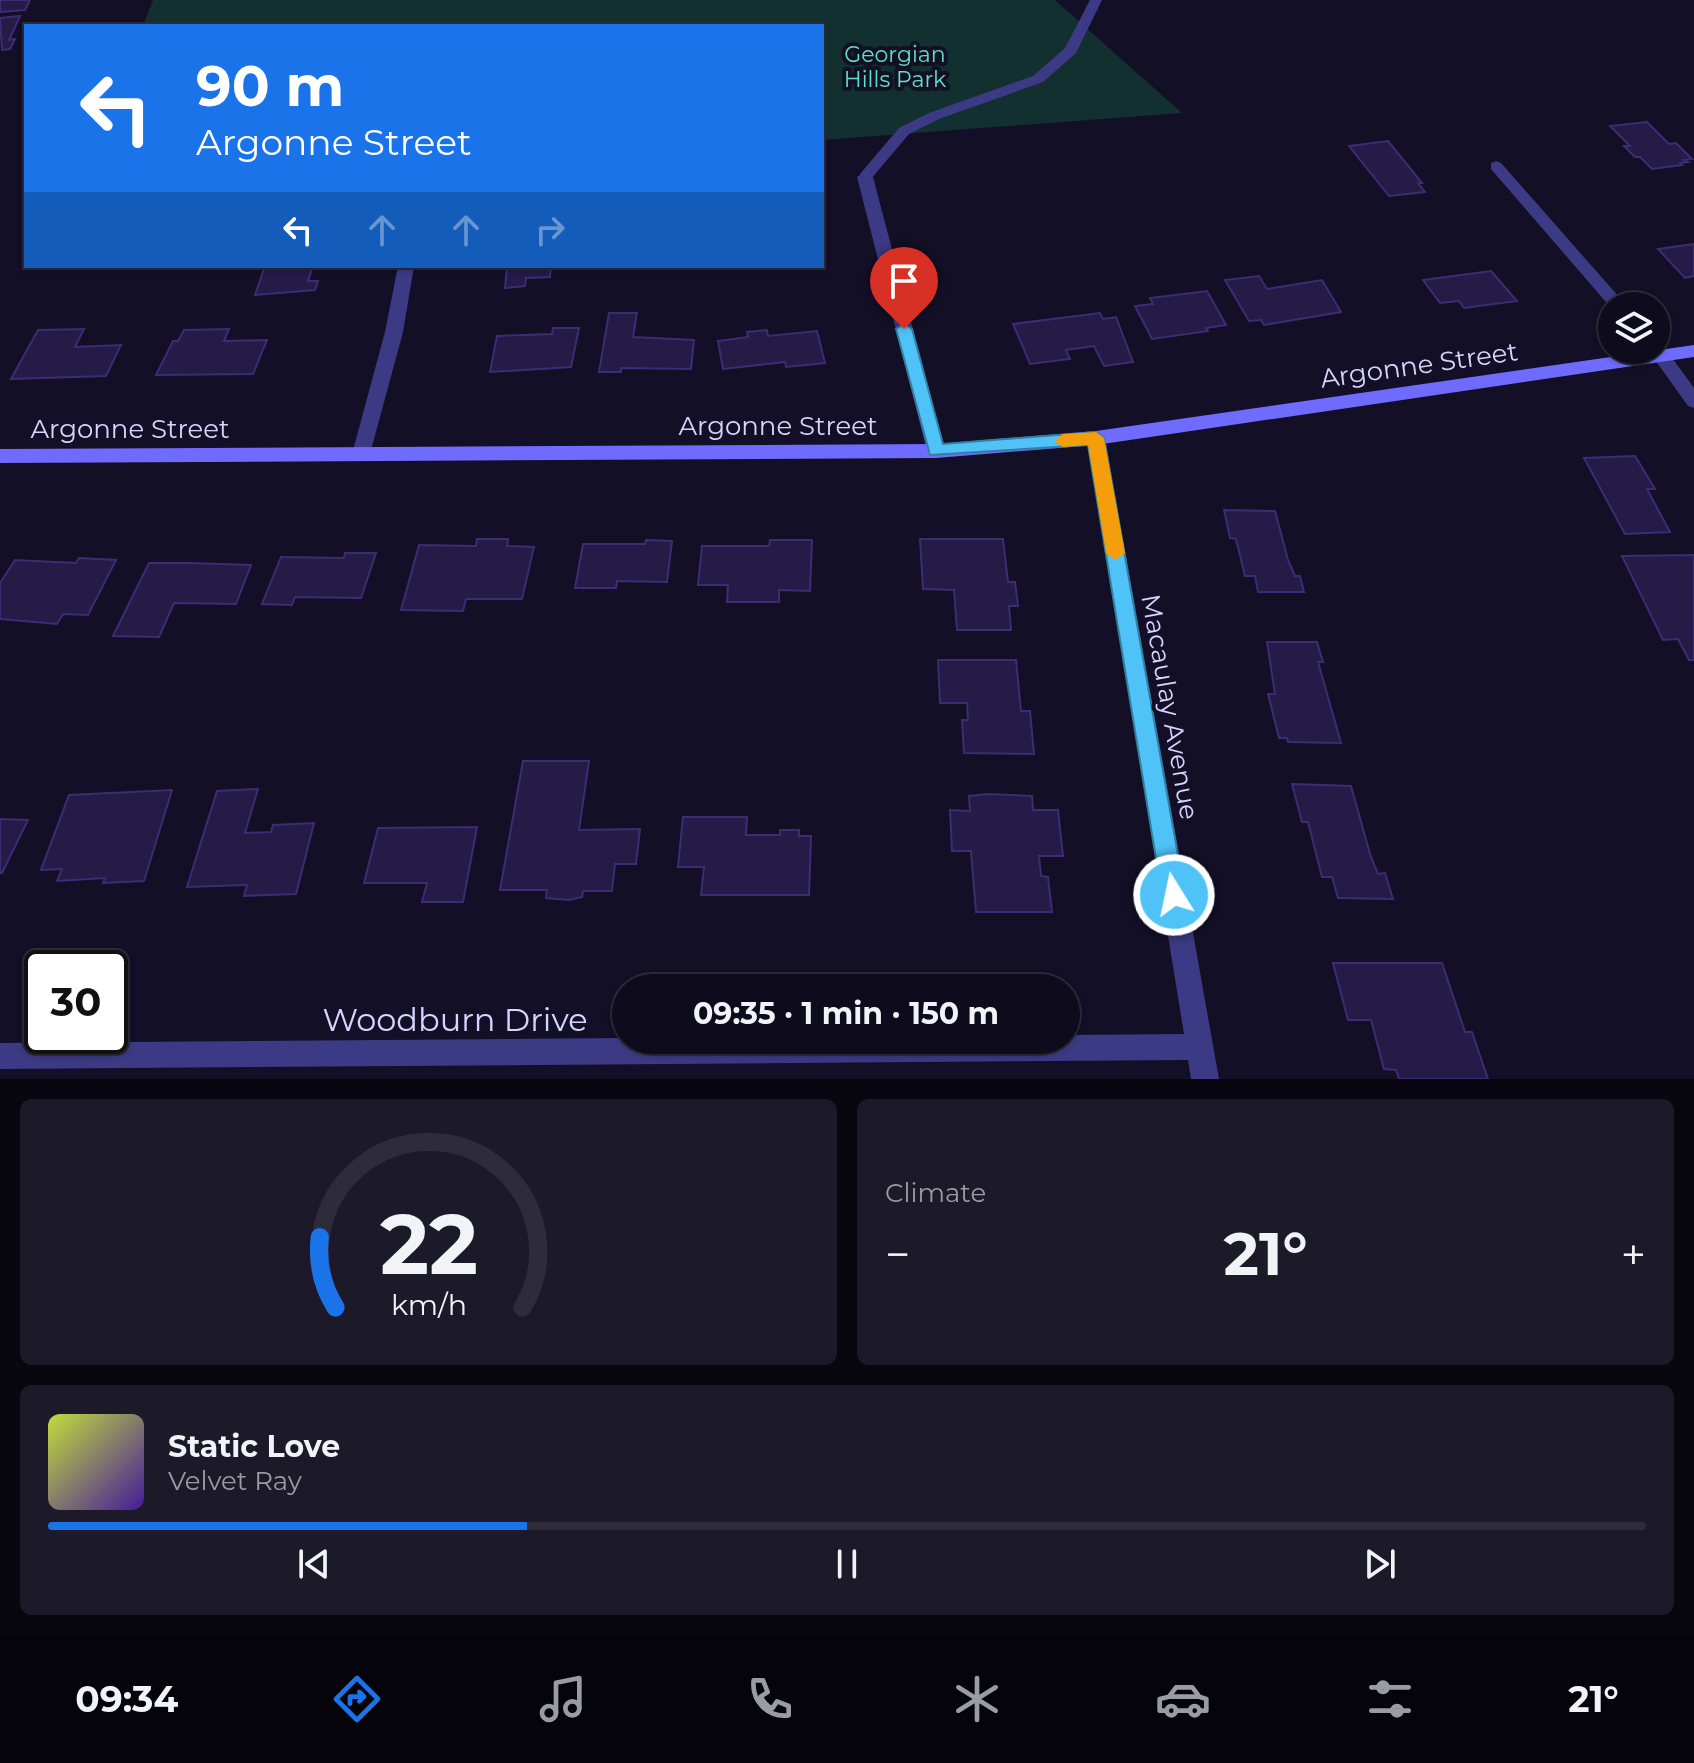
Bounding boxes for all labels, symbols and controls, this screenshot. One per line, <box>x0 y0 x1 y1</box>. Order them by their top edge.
park label: Georgian Hills Park <box>844 41 947 93</box>
text: 90 m <box>196 52 344 120</box>
icon: left <box>64 56 168 160</box>
text: Argonne Street <box>196 120 472 164</box>
icon: left <box>276 208 320 252</box>
icon: ahead <box>360 208 404 252</box>
icon: ahead <box>444 208 488 252</box>
icon: right <box>528 208 572 252</box>
pin <box>870 247 938 329</box>
icon: arrive <box>882 259 926 303</box>
map controls <box>1598 292 1670 364</box>
button: layers <box>1598 292 1670 364</box>
street label: Argonne Street <box>1318 335 1520 395</box>
street label: Argonne Street <box>678 410 878 442</box>
street label: Argonne Street <box>30 413 230 445</box>
street label: Macaulay Avenue <box>1134 592 1206 822</box>
position arrow <box>1132 853 1216 937</box>
speed limit sign: 30 <box>24 950 128 1054</box>
text: 09:35 · 1 min · 150 m <box>693 995 999 1032</box>
street label: Woodburn Drive <box>322 1000 588 1039</box>
text: Climate <box>885 1177 986 1209</box>
text: 22 <box>379 1193 478 1295</box>
text: 21° <box>1224 1217 1308 1290</box>
text: − <box>885 1227 910 1281</box>
text: + <box>1621 1227 1646 1281</box>
text: km/h <box>390 1287 467 1322</box>
text: Static Love <box>168 1428 340 1465</box>
text: Velvet Ray <box>168 1465 302 1497</box>
icon: previous <box>292 1542 336 1586</box>
icon: pause <box>825 1542 869 1586</box>
icon: next <box>1358 1542 1402 1586</box>
icon: directions <box>329 1671 385 1727</box>
icon: music <box>535 1671 591 1727</box>
icon: phone <box>742 1671 798 1727</box>
icon: climate <box>949 1671 1005 1727</box>
icon: car <box>1155 1671 1211 1727</box>
icon: filters <box>1362 1671 1418 1727</box>
text: 09:34 <box>75 1677 178 1721</box>
text: 21° <box>1568 1677 1619 1721</box>

